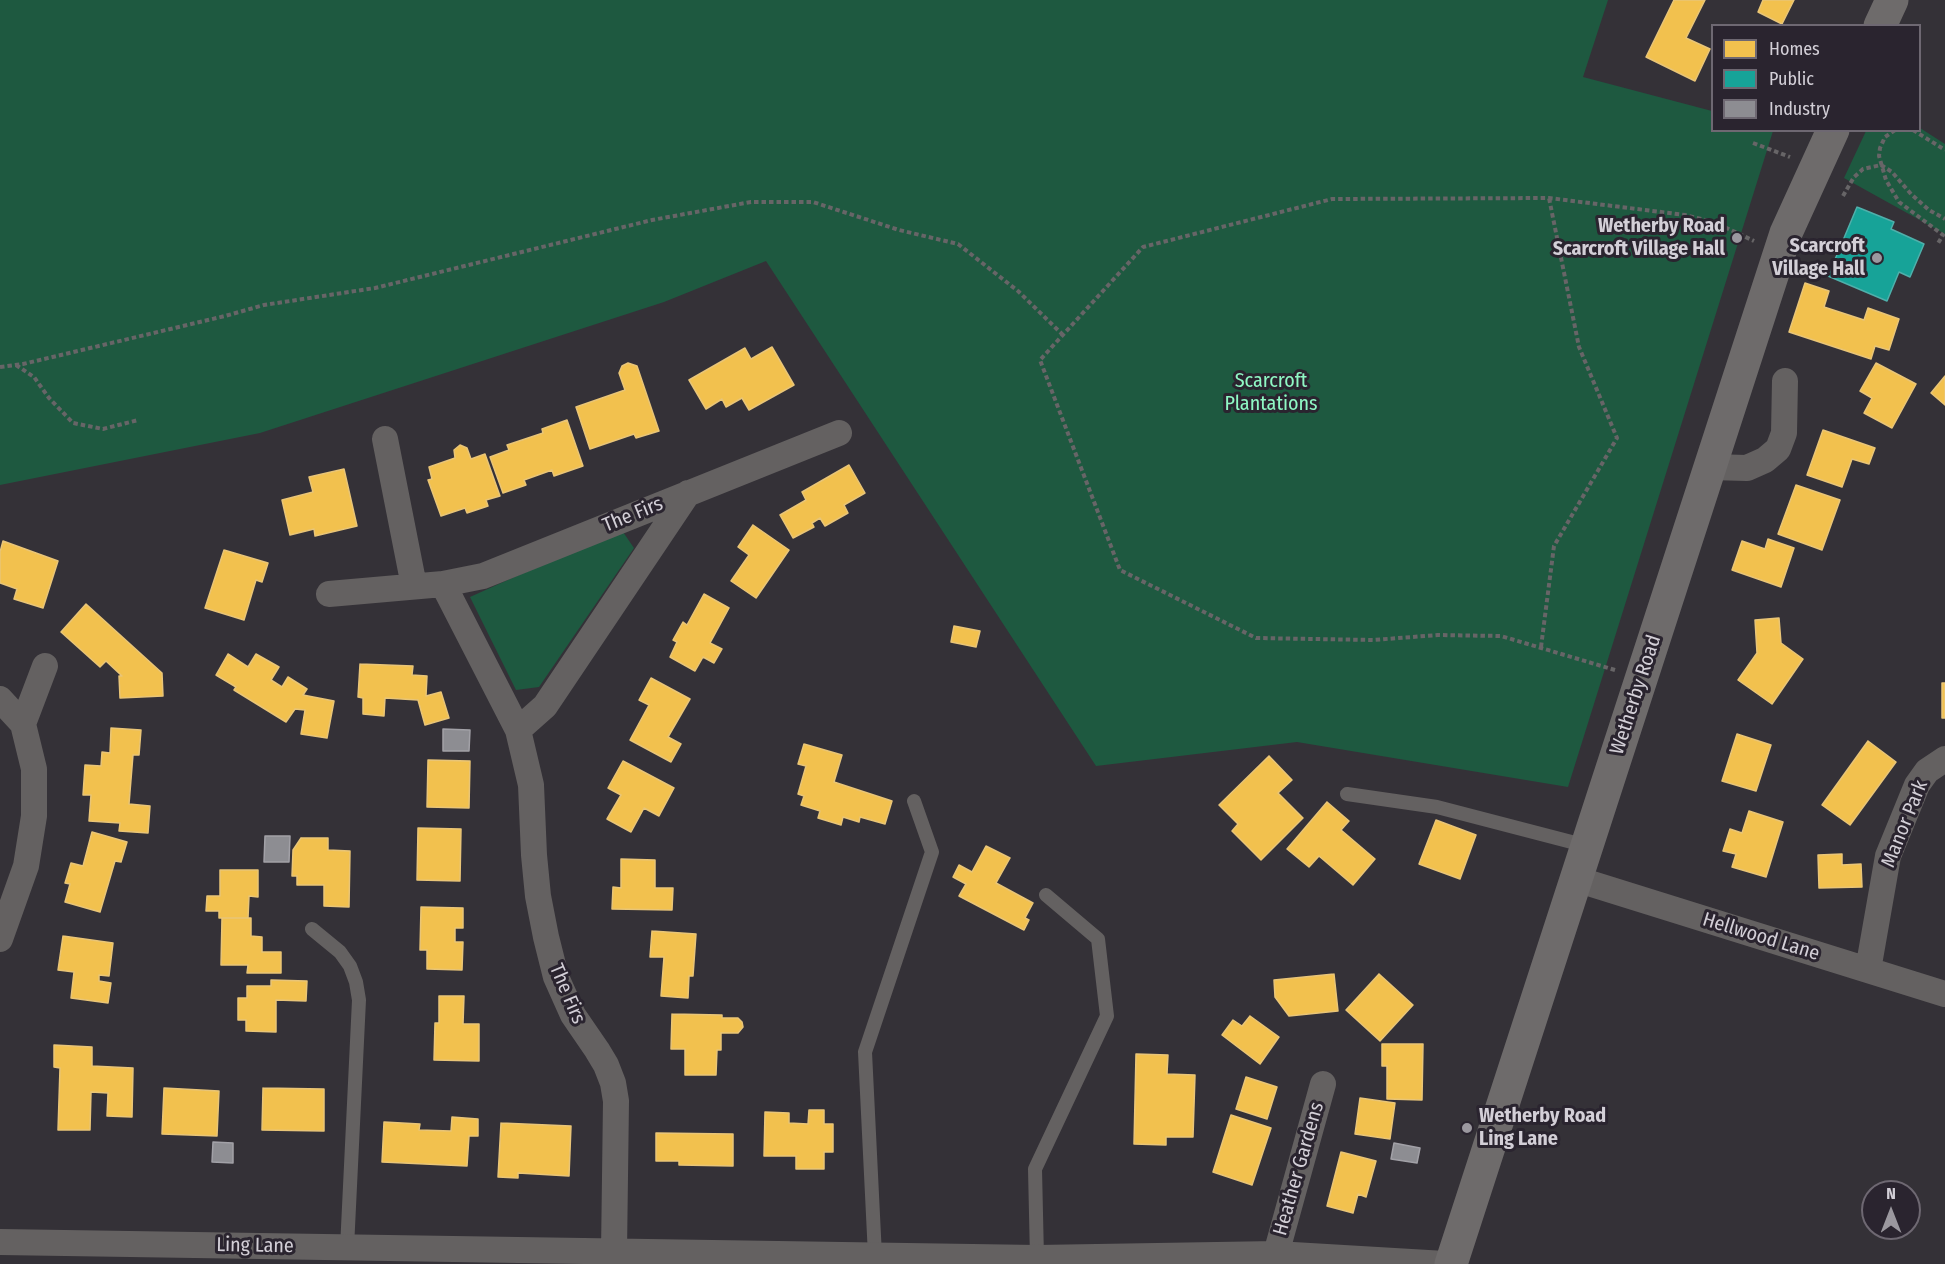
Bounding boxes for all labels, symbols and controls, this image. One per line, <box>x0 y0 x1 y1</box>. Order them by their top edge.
legend <box>1711 24 1921 132</box>
text: Homes <box>1769 38 1820 60</box>
text: Public <box>1769 68 1814 90</box>
text: Industry <box>1769 98 1830 120</box>
place label: Wetherby Road Scarcroft Village Hall <box>1553 214 1725 261</box>
marker: Wetherby Road Scarcroft Village Hall <box>1730 231 1744 245</box>
place label: Scarcroft Village Hall <box>1772 234 1865 281</box>
marker: Scarcroft Village Hall <box>1870 251 1884 265</box>
park label: Scarcroft Plantations <box>1224 369 1318 416</box>
street label: The Firs <box>599 492 667 538</box>
street label: Wetherby Road <box>1605 632 1667 758</box>
street label: Manor Park <box>1877 777 1933 871</box>
street label: Hellwood Lane <box>1700 908 1822 966</box>
street label: The Firs <box>544 960 590 1028</box>
street label: Heather Gardens <box>1268 1100 1330 1238</box>
place label: Wetherby Road Ling Lane <box>1479 1104 1606 1151</box>
marker: Wetherby Road Ling Lane <box>1460 1121 1474 1135</box>
north arrow <box>1861 1180 1921 1240</box>
text: N <box>1886 1184 1896 1203</box>
street label: Ling Lane <box>216 1233 294 1259</box>

